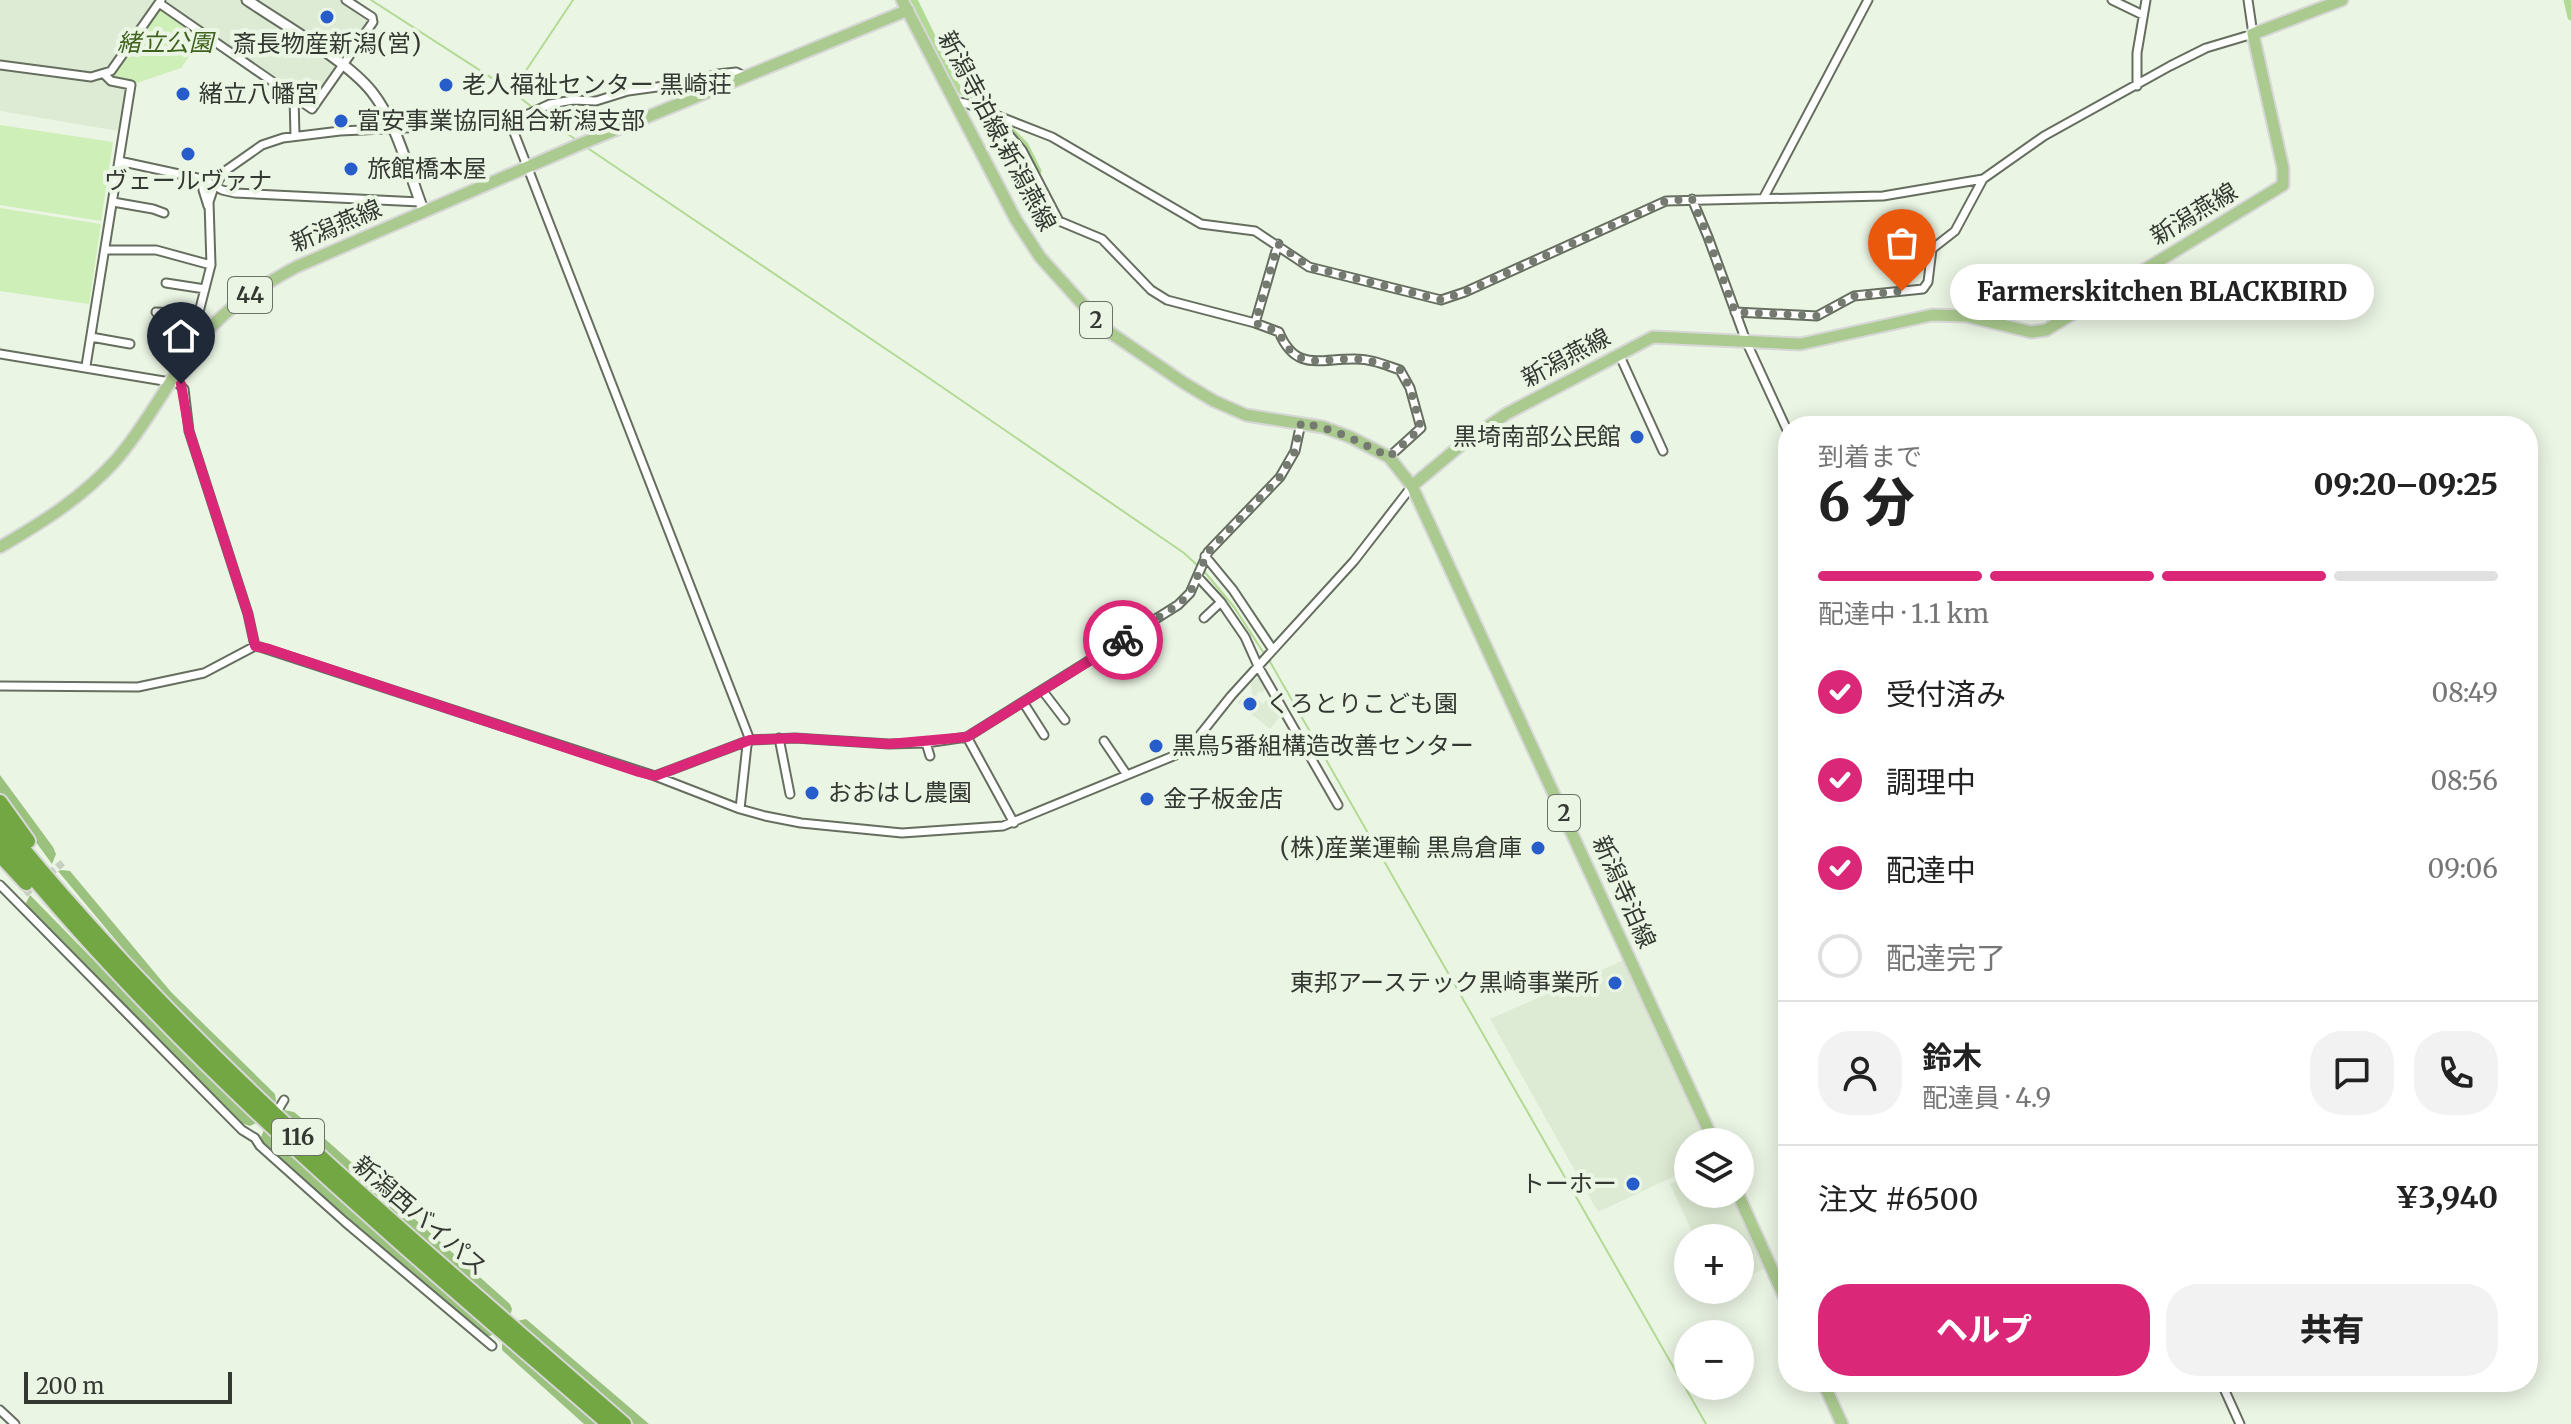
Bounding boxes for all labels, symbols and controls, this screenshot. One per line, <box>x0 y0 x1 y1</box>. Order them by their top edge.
marker: 斎長物産新潟(営) <box>318 8 336 26</box>
street label: 新潟寺泊線;新潟燕線 <box>932 25 1063 236</box>
park label: 緒立公園 <box>117 27 216 58</box>
place label: 斎長物産新潟(営) <box>233 28 421 59</box>
place label: 老人福祉センター 黒崎荘 <box>462 69 732 100</box>
marker: 老人福祉センター 黒崎荘 <box>437 76 455 94</box>
place label: 緒立八幡宮 <box>199 78 319 109</box>
marker: 緒立八幡宮 <box>174 85 192 103</box>
place label: 富安事業協同組合新潟支部 <box>357 105 645 136</box>
marker: 富安事業協同組合新潟支部 <box>332 112 350 130</box>
marker: ヴェールヴァナ <box>179 145 197 163</box>
place label: 旅館橋本屋 <box>367 153 487 184</box>
marker: 旅館橋本屋 <box>342 160 360 178</box>
place label: ヴェールヴァナ <box>104 165 272 196</box>
street label: 新潟燕線 <box>2145 176 2243 252</box>
street label: 新潟燕線 <box>286 193 386 259</box>
pin <box>1868 209 1936 291</box>
icon: bag <box>1880 221 1924 265</box>
callout: Farmerskitchen BLACKBIRD <box>1950 263 2374 319</box>
text: Farmerskitchen BLACKBIRD <box>1977 275 2347 308</box>
road number: 44 <box>228 277 272 313</box>
pin <box>147 302 215 384</box>
road number: 2 <box>1080 302 1112 338</box>
icon: home <box>159 314 203 358</box>
street label: 新潟燕線 <box>1516 321 1615 394</box>
place label: 黒埼南部公民館 <box>1453 421 1621 452</box>
marker: 黒埼南部公民館 <box>1628 428 1646 446</box>
text: 到着まで <box>1818 440 1922 473</box>
text: 09:20–09:25 <box>2313 465 2498 503</box>
text: 6 分 <box>1818 470 1915 535</box>
text: 配達中 · 1.1 km <box>1818 597 1989 630</box>
courier <box>1083 600 1163 680</box>
icon: bike <box>1101 618 1145 662</box>
icon: check <box>1818 670 1862 714</box>
text: 受付済み <box>1886 675 2006 713</box>
text: 08:49 <box>2432 676 2498 709</box>
place label: くろとりこども園 <box>1266 688 1458 719</box>
marker: くろとりこども園 <box>1241 695 1259 713</box>
place label: 黒鳥5番組構造改善センター <box>1172 730 1474 761</box>
marker: 黒鳥5番組構造改善センター <box>1147 737 1165 755</box>
icon: check <box>1818 758 1862 802</box>
text: 調理中 <box>1886 763 1976 801</box>
text: 08:56 <box>2430 764 2498 797</box>
place label: おおはし農園 <box>828 777 972 808</box>
place label: 金子板金店 <box>1163 783 1283 814</box>
marker: おおはし農園 <box>803 784 821 802</box>
marker: 金子板金店 <box>1138 790 1156 808</box>
road number: 2 <box>1548 795 1580 831</box>
street label: 新潟寺泊線 <box>1586 831 1663 953</box>
place label: (株)産業運輸 黒鳥倉庫 <box>1280 832 1522 863</box>
marker: (株)産業運輸 黒鳥倉庫 <box>1529 839 1547 857</box>
icon: check <box>1818 846 1862 890</box>
text: 配達中 <box>1886 851 1976 889</box>
text: 09:06 <box>2428 852 2498 885</box>
text: 配達完了 <box>1886 939 2006 977</box>
place label: 東邦アーステック黒崎事業所 <box>1290 967 1599 998</box>
marker: 東邦アーステック黒崎事業所 <box>1606 974 1624 992</box>
button: person <box>1818 1031 1902 1115</box>
button: chat <box>2310 1031 2394 1115</box>
button: phone <box>2414 1031 2498 1115</box>
text: 鈴木 <box>1922 1038 1982 1076</box>
text: 配達員 · 4.9 <box>1922 1081 2051 1114</box>
road number: 116 <box>272 1119 324 1155</box>
map controls <box>1674 1128 1754 1400</box>
button: layers <box>1674 1128 1754 1208</box>
street label: 新潟西バイパス <box>347 1149 494 1282</box>
place label: トーホー <box>1521 1168 1617 1199</box>
marker: トーホー <box>1624 1175 1642 1193</box>
text: ¥3,940 <box>2395 1178 2498 1216</box>
text: 注文 #6500 <box>1818 1180 1978 1218</box>
button: + <box>1674 1224 1754 1304</box>
button: ヘルプ <box>1818 1284 2150 1376</box>
button: 共有 <box>2166 1284 2498 1376</box>
button: − <box>1674 1320 1754 1400</box>
scale bar <box>24 1368 232 1404</box>
text: 200 m <box>36 1372 104 1400</box>

